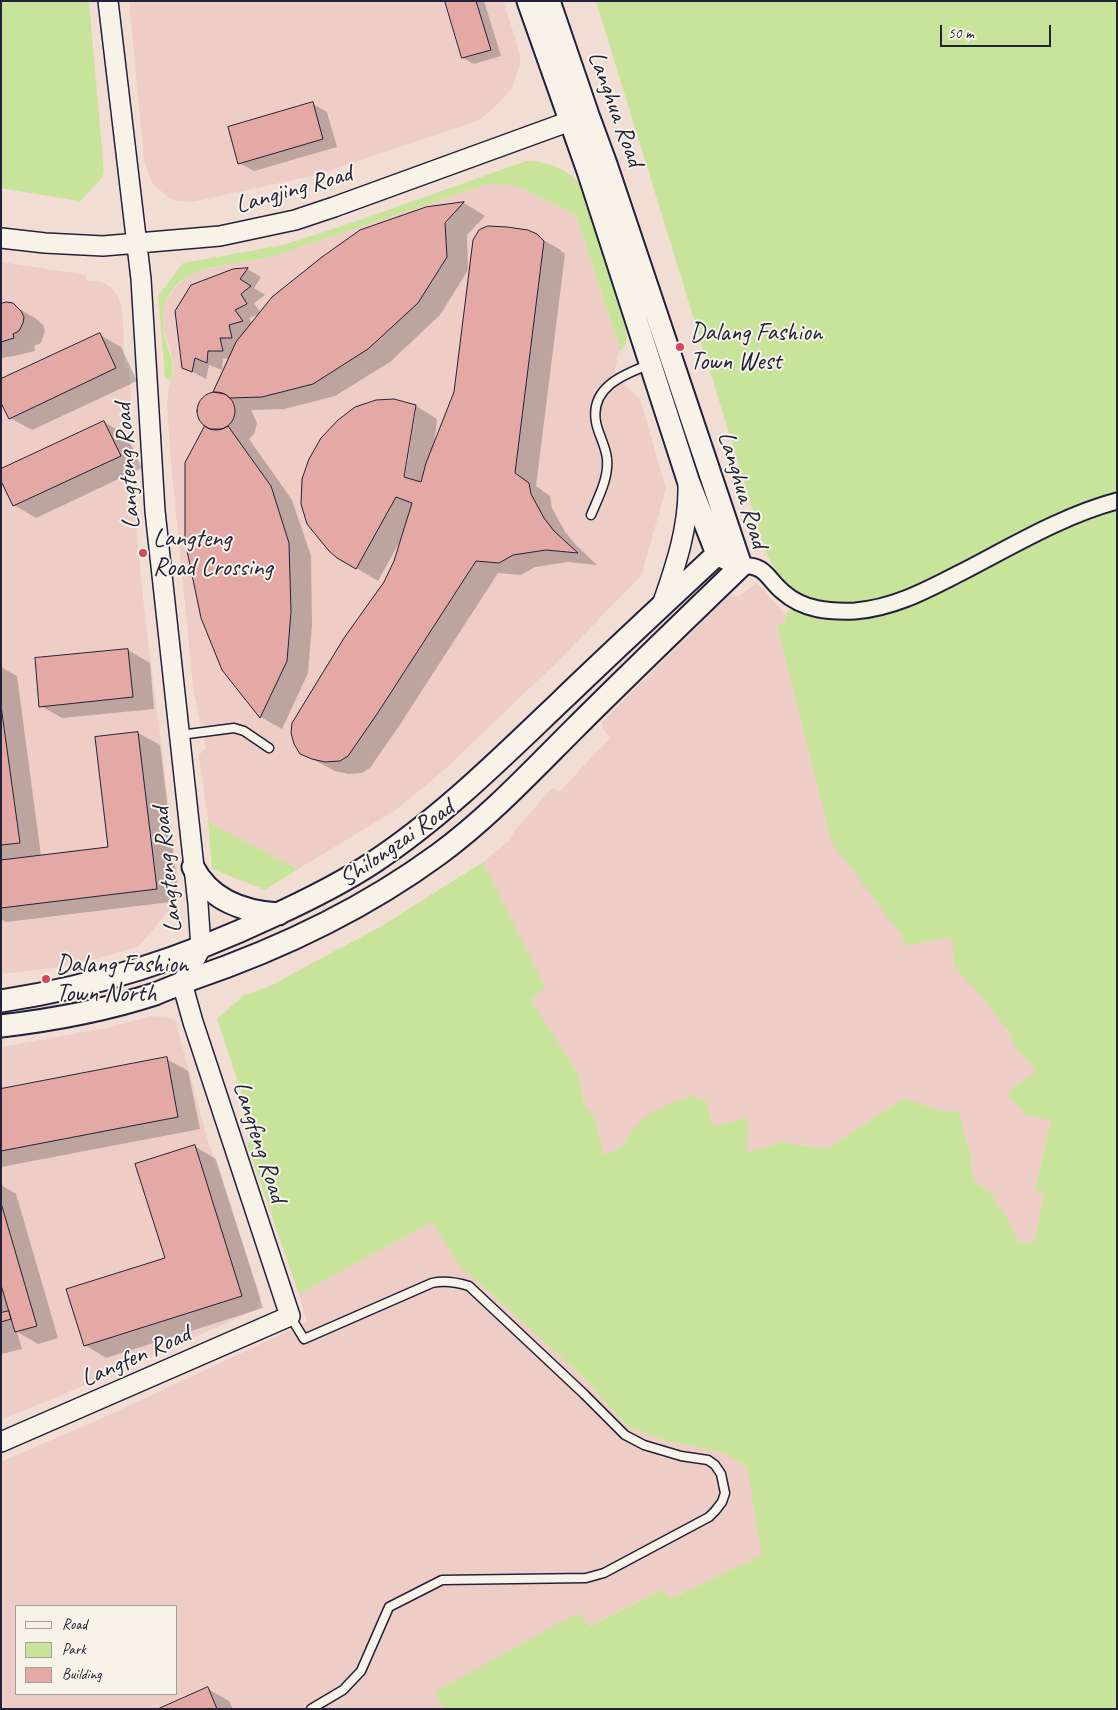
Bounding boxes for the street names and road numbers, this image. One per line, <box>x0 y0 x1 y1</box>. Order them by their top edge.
street label: Langhua Road <box>580 47 650 171</box>
street label: Langjing Road <box>232 159 356 221</box>
street label: Langteng Road <box>109 402 147 530</box>
street label: Langhua Road <box>710 428 774 552</box>
street label: Shilongzai Road <box>334 794 460 894</box>
street label: Langteng Road <box>146 806 190 934</box>
street label: Langfeng Road <box>225 1078 293 1206</box>
street label: Langfen Road <box>77 1320 195 1394</box>

